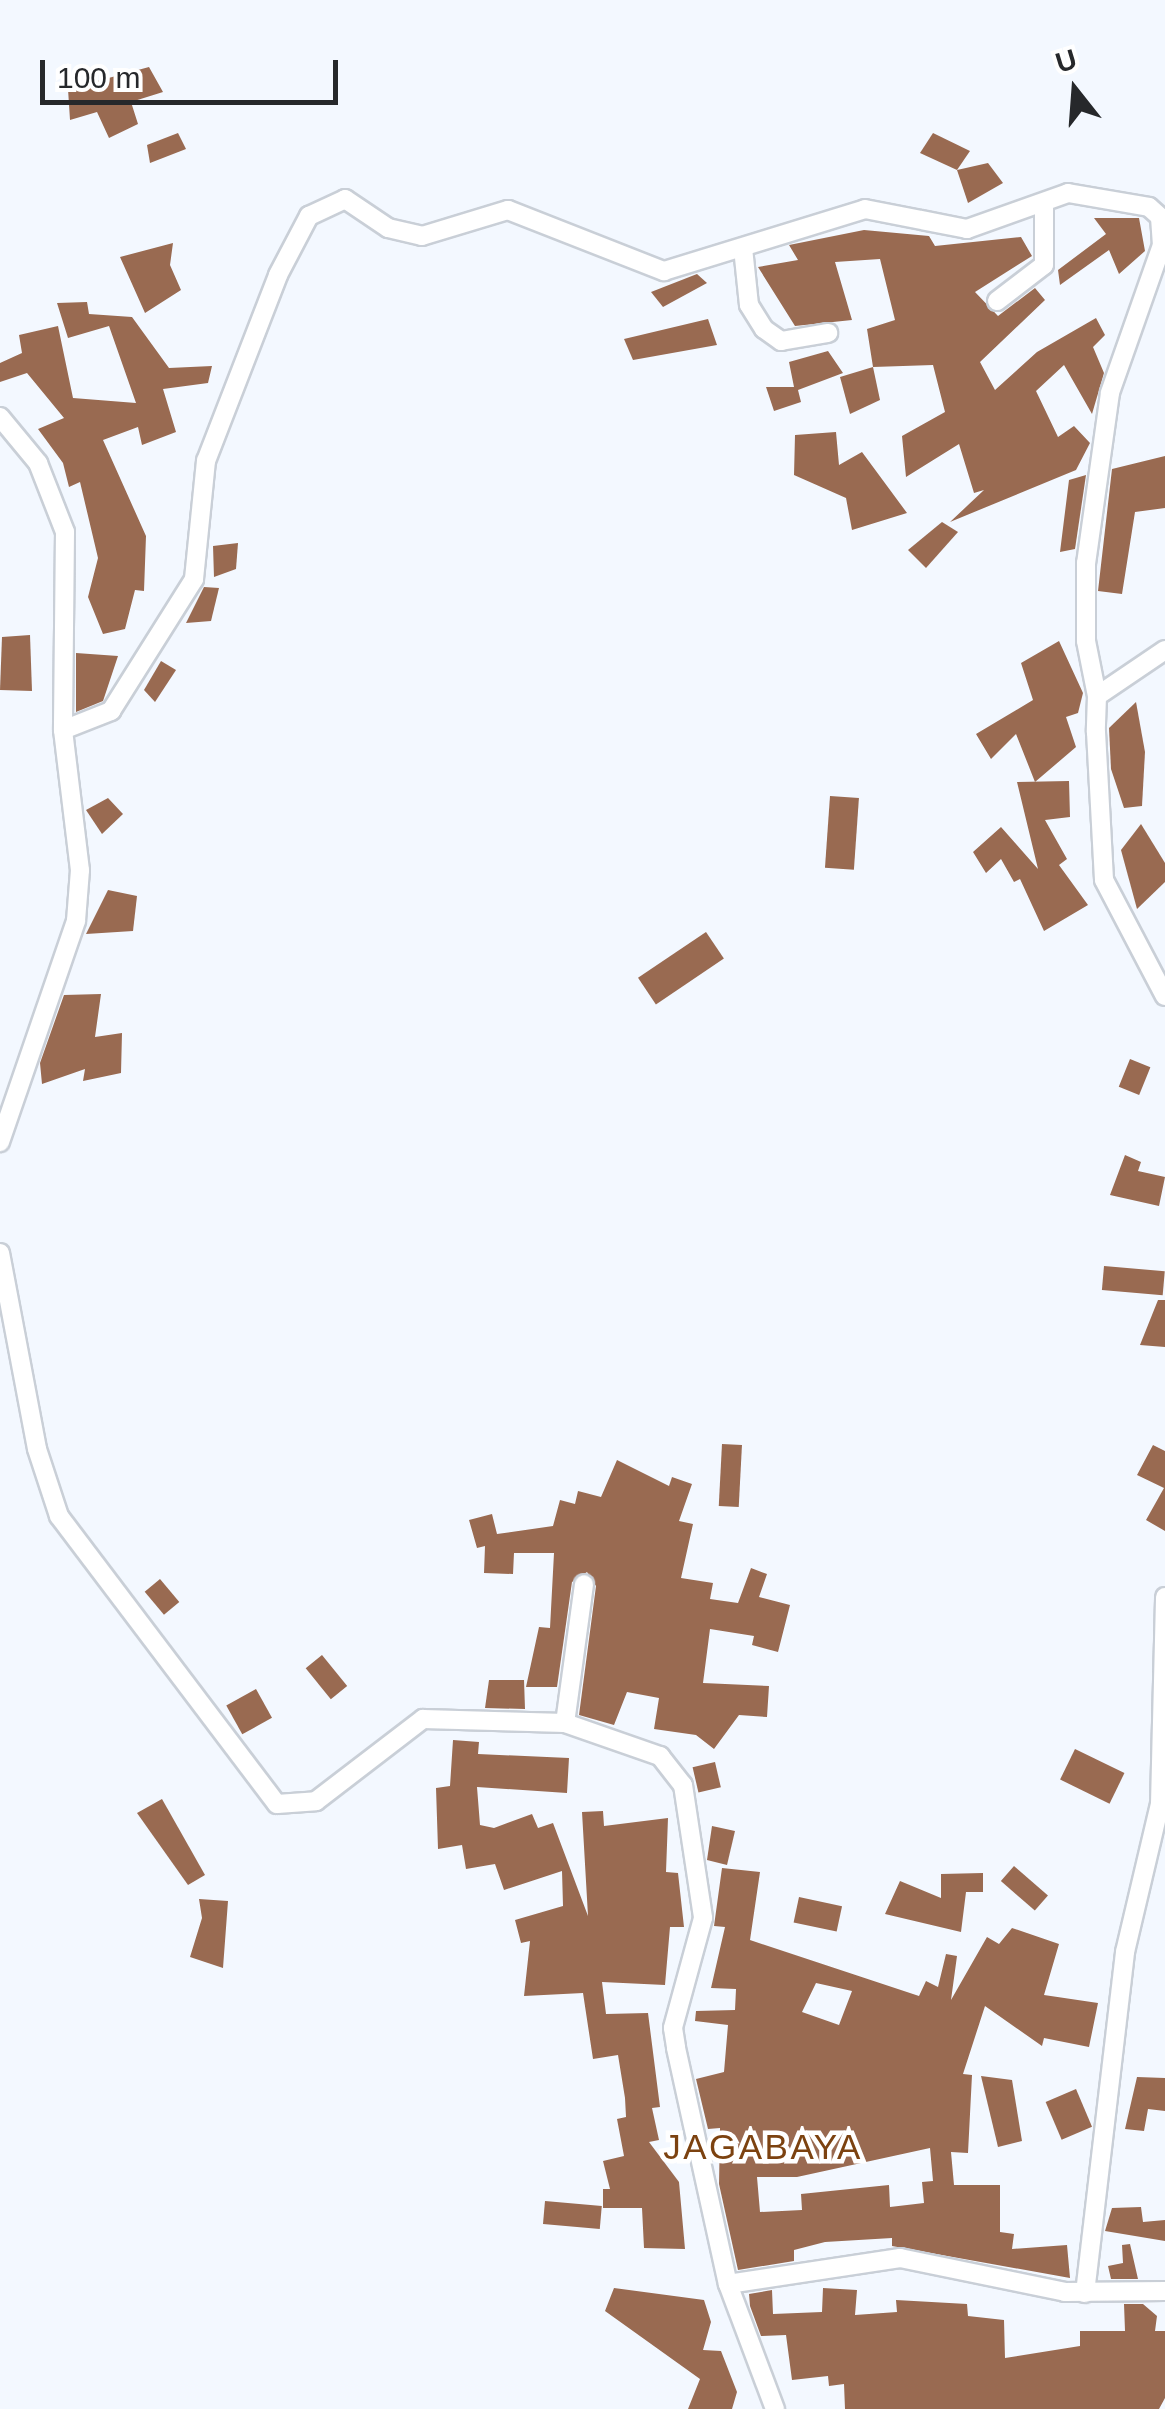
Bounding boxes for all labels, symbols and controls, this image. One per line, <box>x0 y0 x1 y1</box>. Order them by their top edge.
scale bar <box>45 40 342 102</box>
north arrow <box>1025 40 1125 140</box>
text: U <box>1052 43 1080 79</box>
text: 100 m <box>57 61 140 94</box>
district label: JAGABAYA <box>663 2126 863 2168</box>

